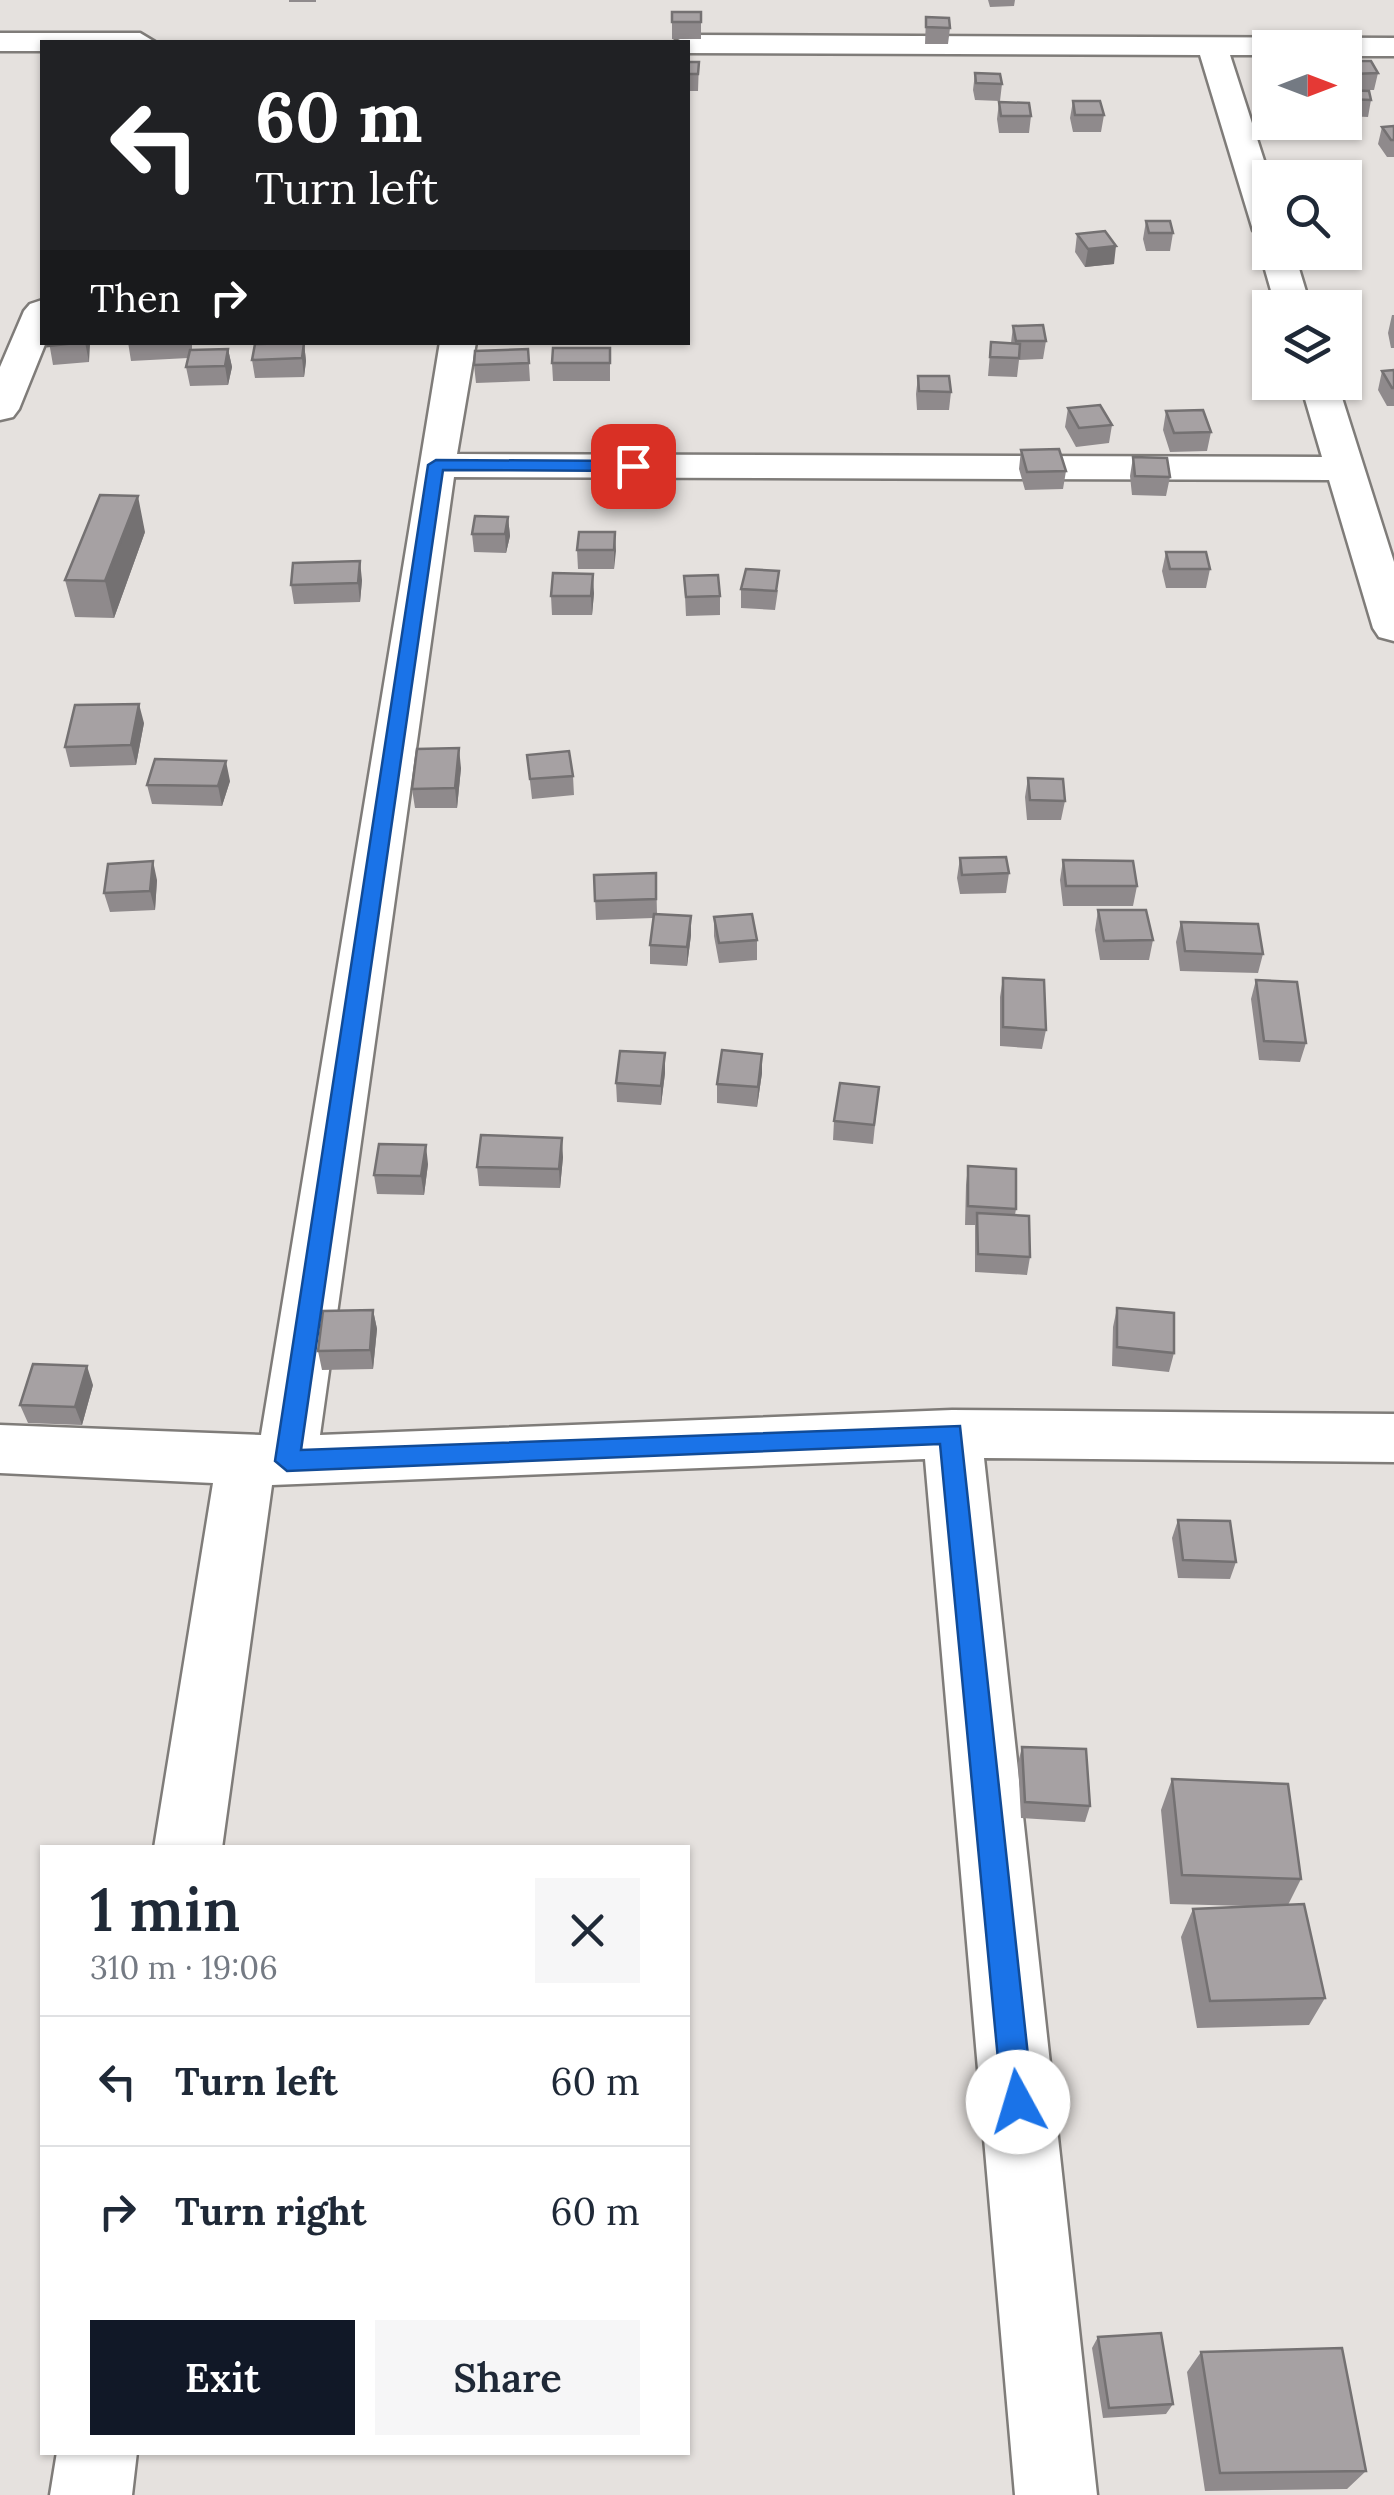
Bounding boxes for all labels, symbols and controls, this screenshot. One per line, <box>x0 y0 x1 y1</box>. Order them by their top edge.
north arrow <box>1252 30 1362 140</box>
map controls <box>1252 30 1362 400</box>
text: 60 m <box>255 72 423 161</box>
icon: left <box>90 80 220 210</box>
text: Turn left <box>255 159 438 216</box>
button: search <box>1252 160 1362 270</box>
icon: right <box>201 270 256 325</box>
text: Then <box>90 274 181 322</box>
button: layers <box>1252 290 1362 400</box>
pin <box>591 424 676 509</box>
icon: arrive <box>606 439 661 494</box>
text: 1 min <box>90 1871 240 1947</box>
button: close <box>535 1878 640 1983</box>
text: 310 m · 19:06 <box>90 1947 278 1988</box>
position arrow <box>966 2050 1070 2154</box>
icon: left <box>90 2054 145 2109</box>
text: Turn left <box>175 2057 338 2105</box>
text: 60 m <box>550 2057 640 2105</box>
icon: right <box>90 2184 145 2239</box>
text: Turn right <box>175 2187 366 2235</box>
text: 60 m <box>550 2187 640 2235</box>
button: Exit <box>90 2320 355 2435</box>
button: Share <box>375 2320 640 2435</box>

